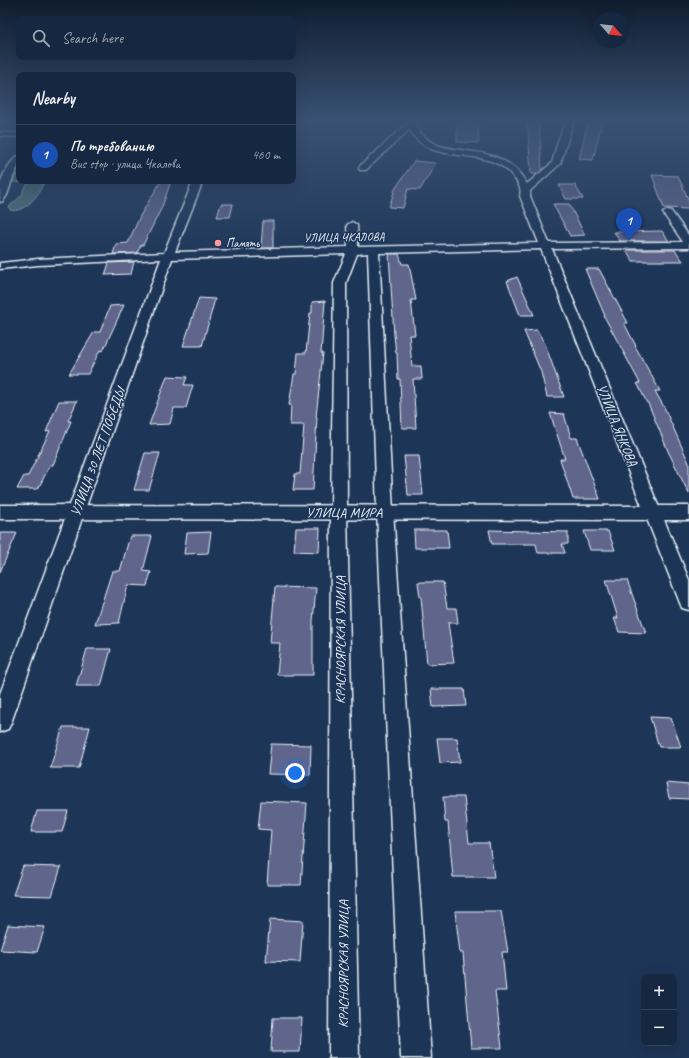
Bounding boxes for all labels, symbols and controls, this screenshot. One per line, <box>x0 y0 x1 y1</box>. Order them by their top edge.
north arrow <box>593 12 629 48</box>
search box <box>16 16 296 60</box>
icon: search <box>30 27 52 49</box>
text: Search here <box>62 29 123 48</box>
text: Nearby <box>32 88 75 109</box>
text: По требованию <box>70 137 154 156</box>
text: 1 <box>42 147 48 163</box>
text: 460 m <box>252 147 280 163</box>
text: Bus stop · улица Чкалова <box>70 156 180 172</box>
pin: 1 <box>616 208 642 241</box>
street label: УЛИЦА ЧКАЛОВА <box>303 228 385 246</box>
place label: Память <box>226 235 261 251</box>
marker: Память <box>213 238 223 248</box>
street label: УЛИЦА ЯНКОВА <box>593 382 642 469</box>
street label: УЛИЦА 30 ЛЕТ ПОБЕДЫ <box>67 383 130 519</box>
street label: УЛИЦА МИРА <box>306 504 383 521</box>
street label: КРАСНОЯРСКАЯ УЛИЦА <box>332 575 349 704</box>
your location <box>285 763 305 783</box>
street label: КРАСНОЯРСКАЯ УЛИЦА <box>335 899 352 1028</box>
map controls <box>641 974 677 1046</box>
button: + <box>641 974 677 1010</box>
button: − <box>641 1010 677 1046</box>

